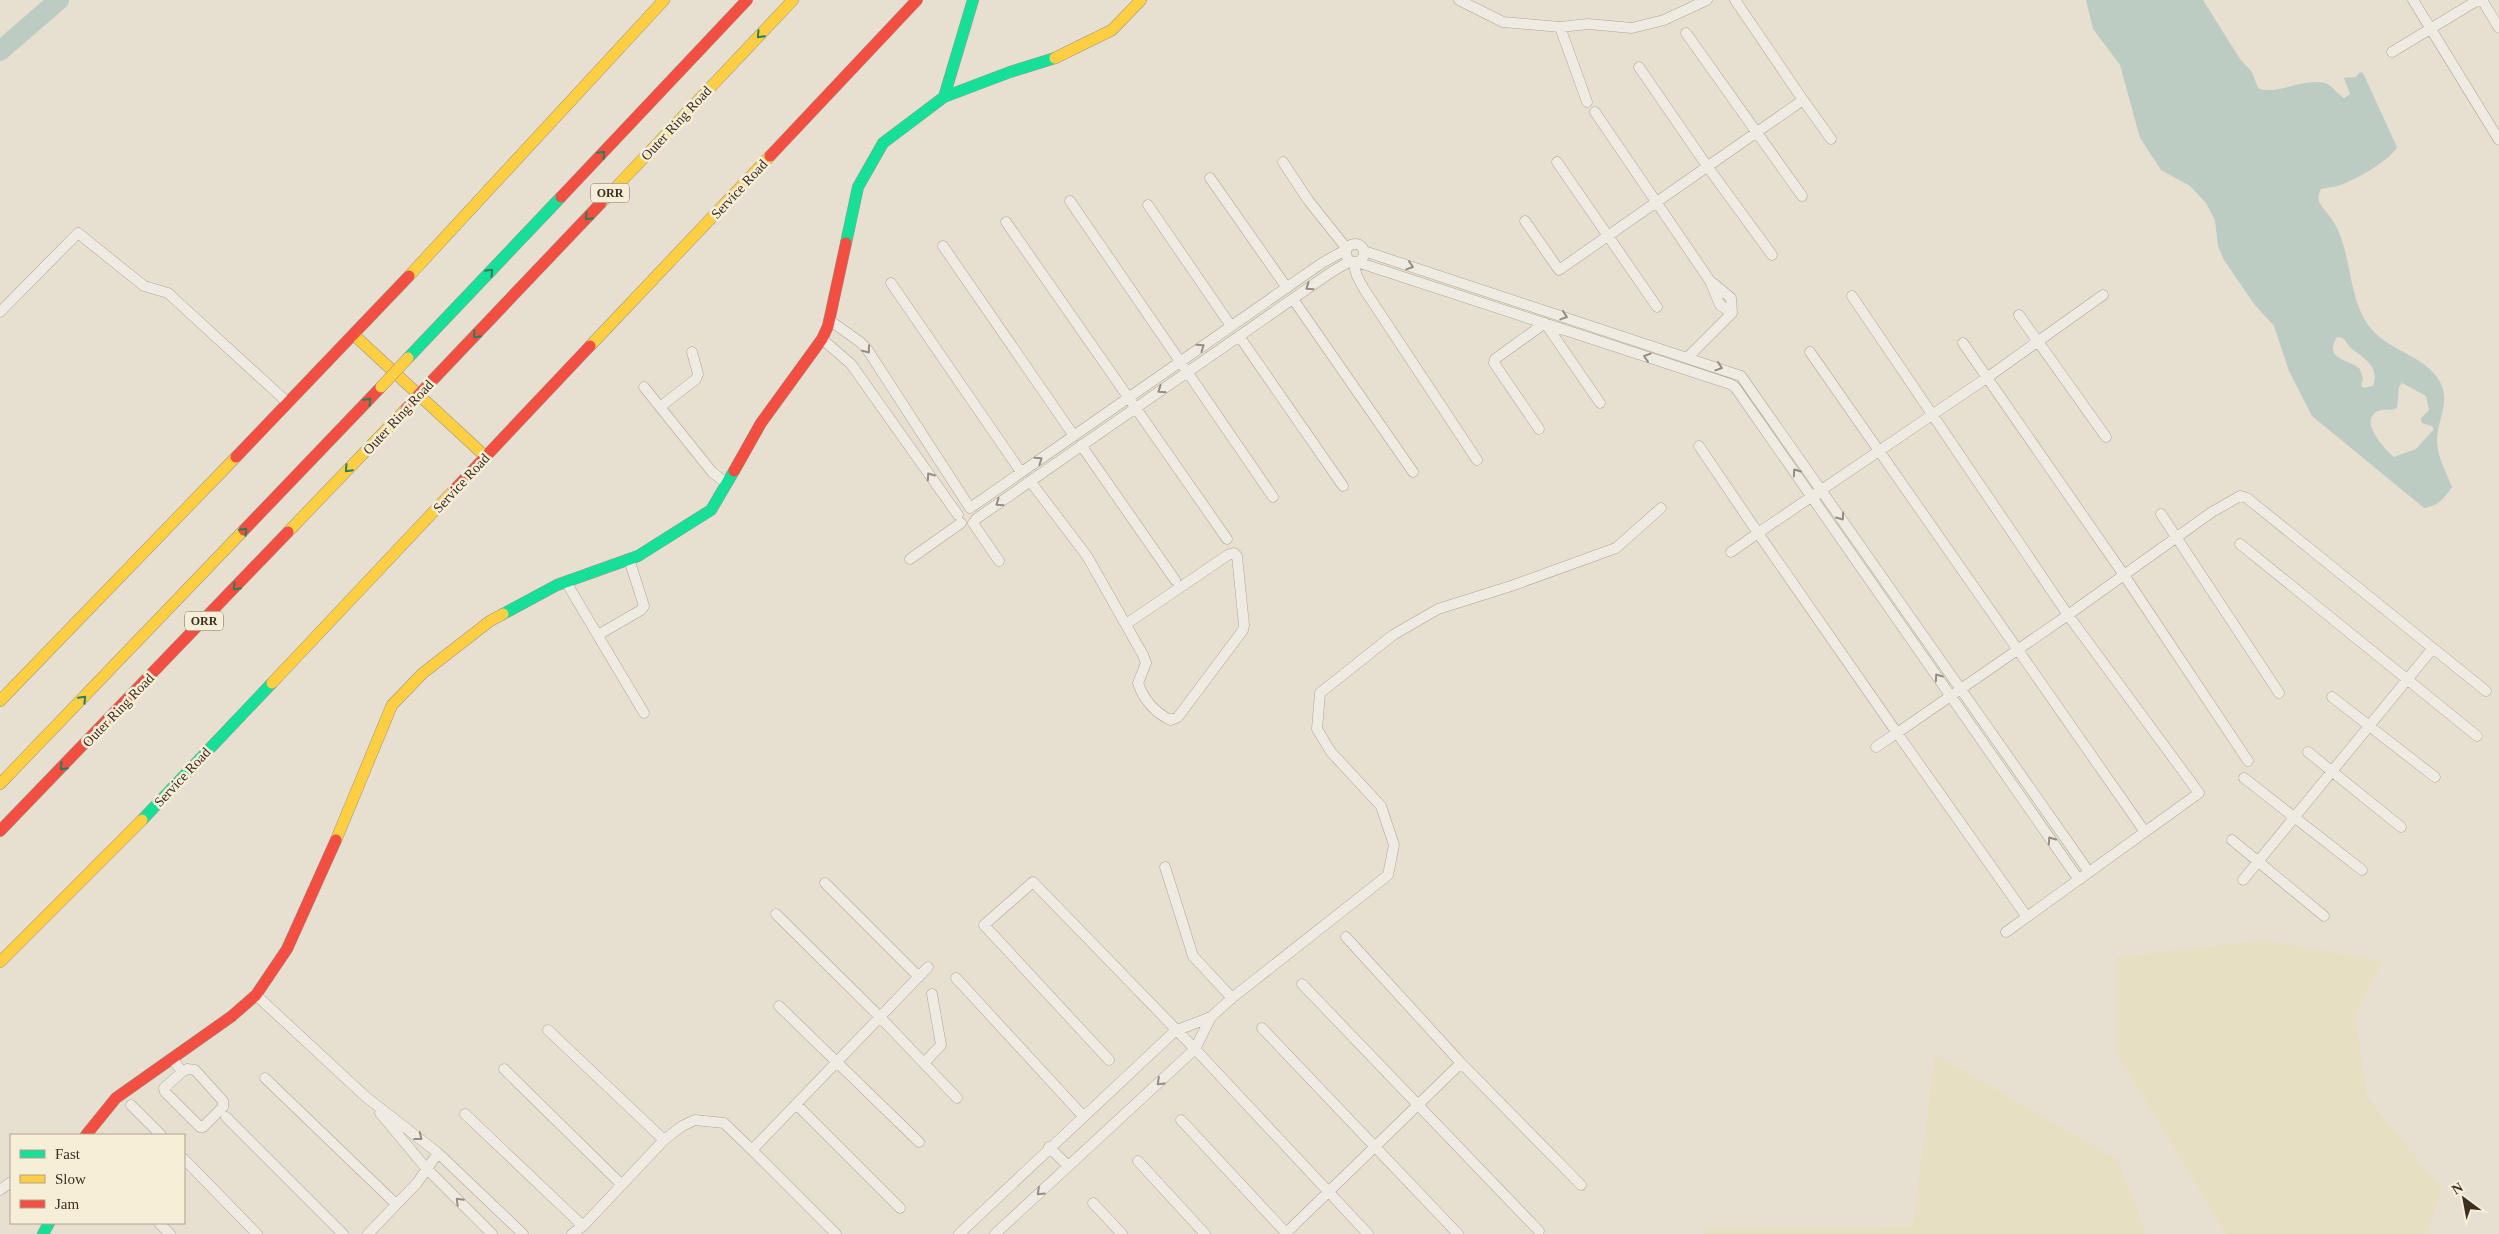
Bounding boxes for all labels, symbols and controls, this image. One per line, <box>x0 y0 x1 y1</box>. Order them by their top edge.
one-way arrow <box>757 30 766 39</box>
street label: Outer Ring Road <box>638 83 714 163</box>
one-way arrow <box>596 150 605 159</box>
street label: Service Road <box>708 157 770 222</box>
road number: ORR <box>591 184 629 202</box>
one-way arrow <box>584 211 593 220</box>
one-way arrow <box>1405 260 1414 270</box>
one-way arrow <box>484 268 493 277</box>
one-way arrow <box>1305 281 1315 290</box>
one-way arrow <box>1560 311 1568 321</box>
one-way arrow <box>473 329 482 338</box>
one-way arrow <box>861 344 870 354</box>
one-way arrow <box>1195 344 1205 353</box>
one-way arrow <box>1644 352 1652 362</box>
one-way arrow <box>1714 361 1722 371</box>
street label: Outer Ring Road <box>360 377 436 457</box>
one-way arrow <box>1157 384 1167 393</box>
one-way arrow <box>362 397 371 406</box>
street label: Service Road <box>430 451 492 516</box>
one-way arrow <box>1033 457 1042 466</box>
one-way arrow <box>345 464 354 473</box>
one-way arrow <box>1793 468 1802 478</box>
one-way arrow <box>927 472 936 481</box>
one-way arrow <box>995 497 1005 506</box>
one-way arrow <box>1835 511 1844 521</box>
one-way arrow <box>238 528 247 537</box>
one-way arrow <box>233 582 242 591</box>
road number: ORR <box>185 612 223 630</box>
street label: Outer Ring Road <box>80 671 157 750</box>
one-way arrow <box>1935 674 1944 683</box>
one-way arrow <box>77 696 86 705</box>
street label: Service Road <box>151 745 213 810</box>
one-way arrow <box>60 762 69 771</box>
one-way arrow <box>2048 836 2057 845</box>
one-way arrow <box>1156 1076 1165 1085</box>
one-way arrow <box>413 1132 422 1141</box>
legend <box>10 1134 185 1224</box>
text: Fast <box>55 1146 81 1162</box>
text: Slow <box>55 1171 86 1187</box>
north arrow <box>2439 1174 2489 1224</box>
text: N <box>2449 1179 2466 1197</box>
one-way arrow <box>1037 1186 1046 1195</box>
text: Jam <box>55 1196 79 1212</box>
one-way arrow <box>456 1198 465 1207</box>

